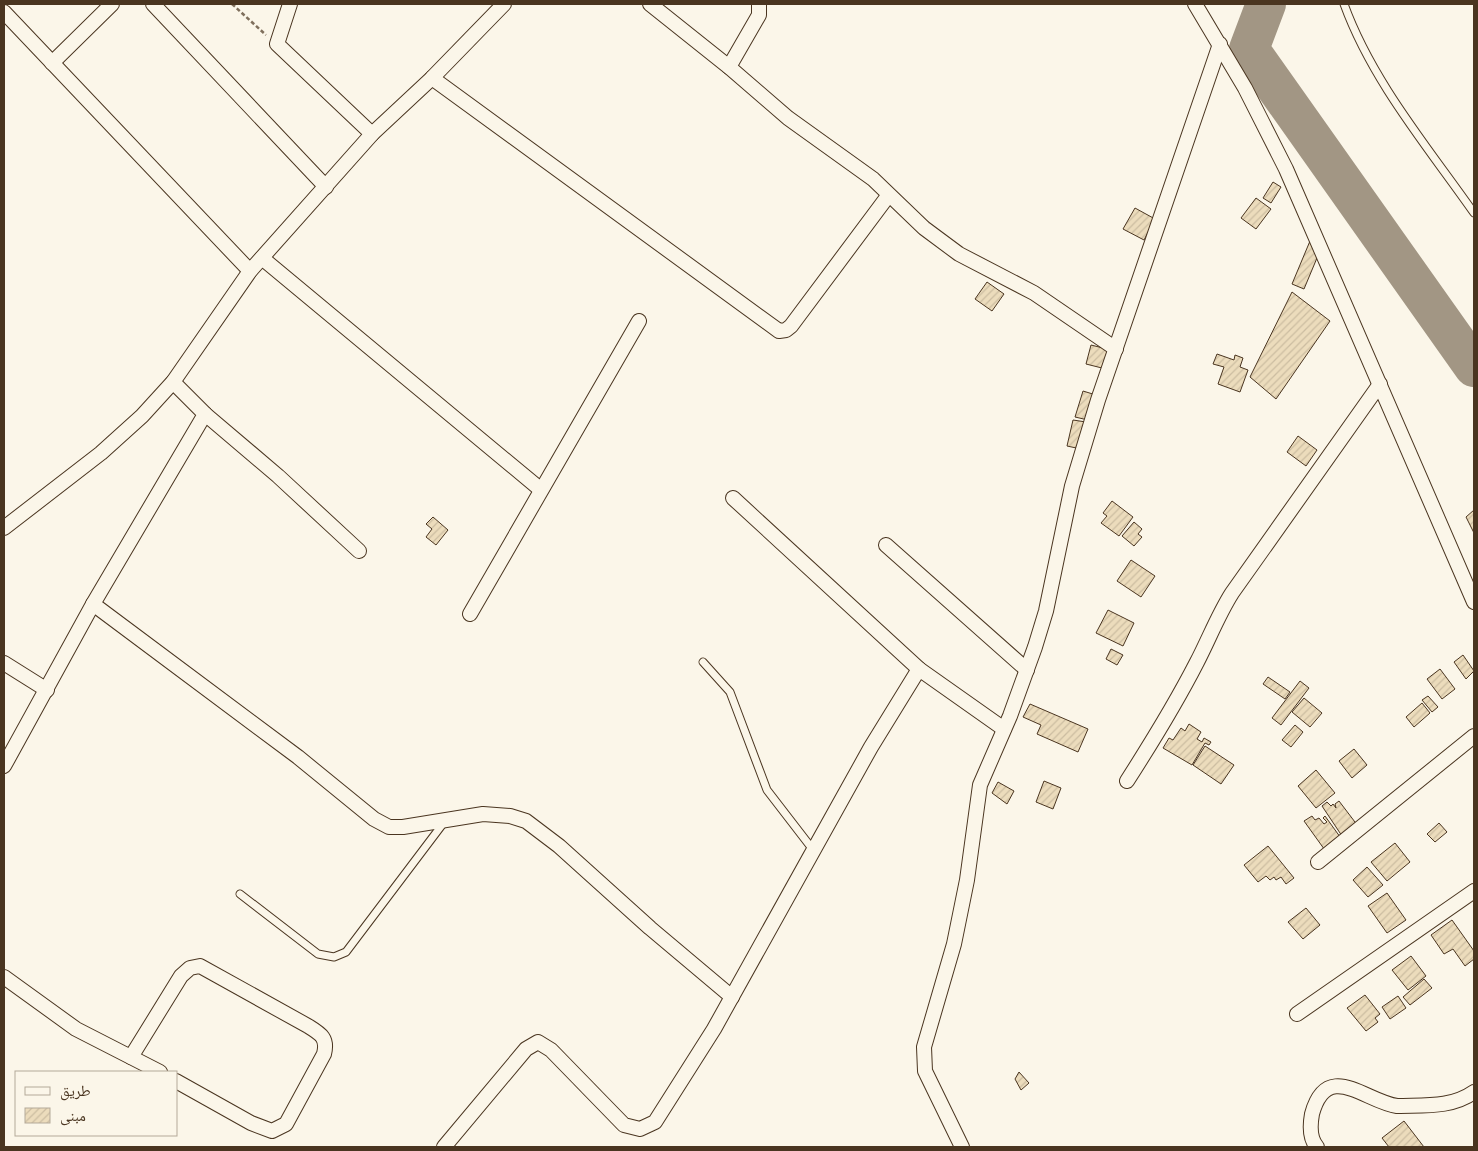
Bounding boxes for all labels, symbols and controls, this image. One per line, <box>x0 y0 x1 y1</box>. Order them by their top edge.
legend <box>15 1071 178 1136</box>
text: طريق <box>60 1081 91 1101</box>
text: مبنى <box>60 1106 86 1126</box>

